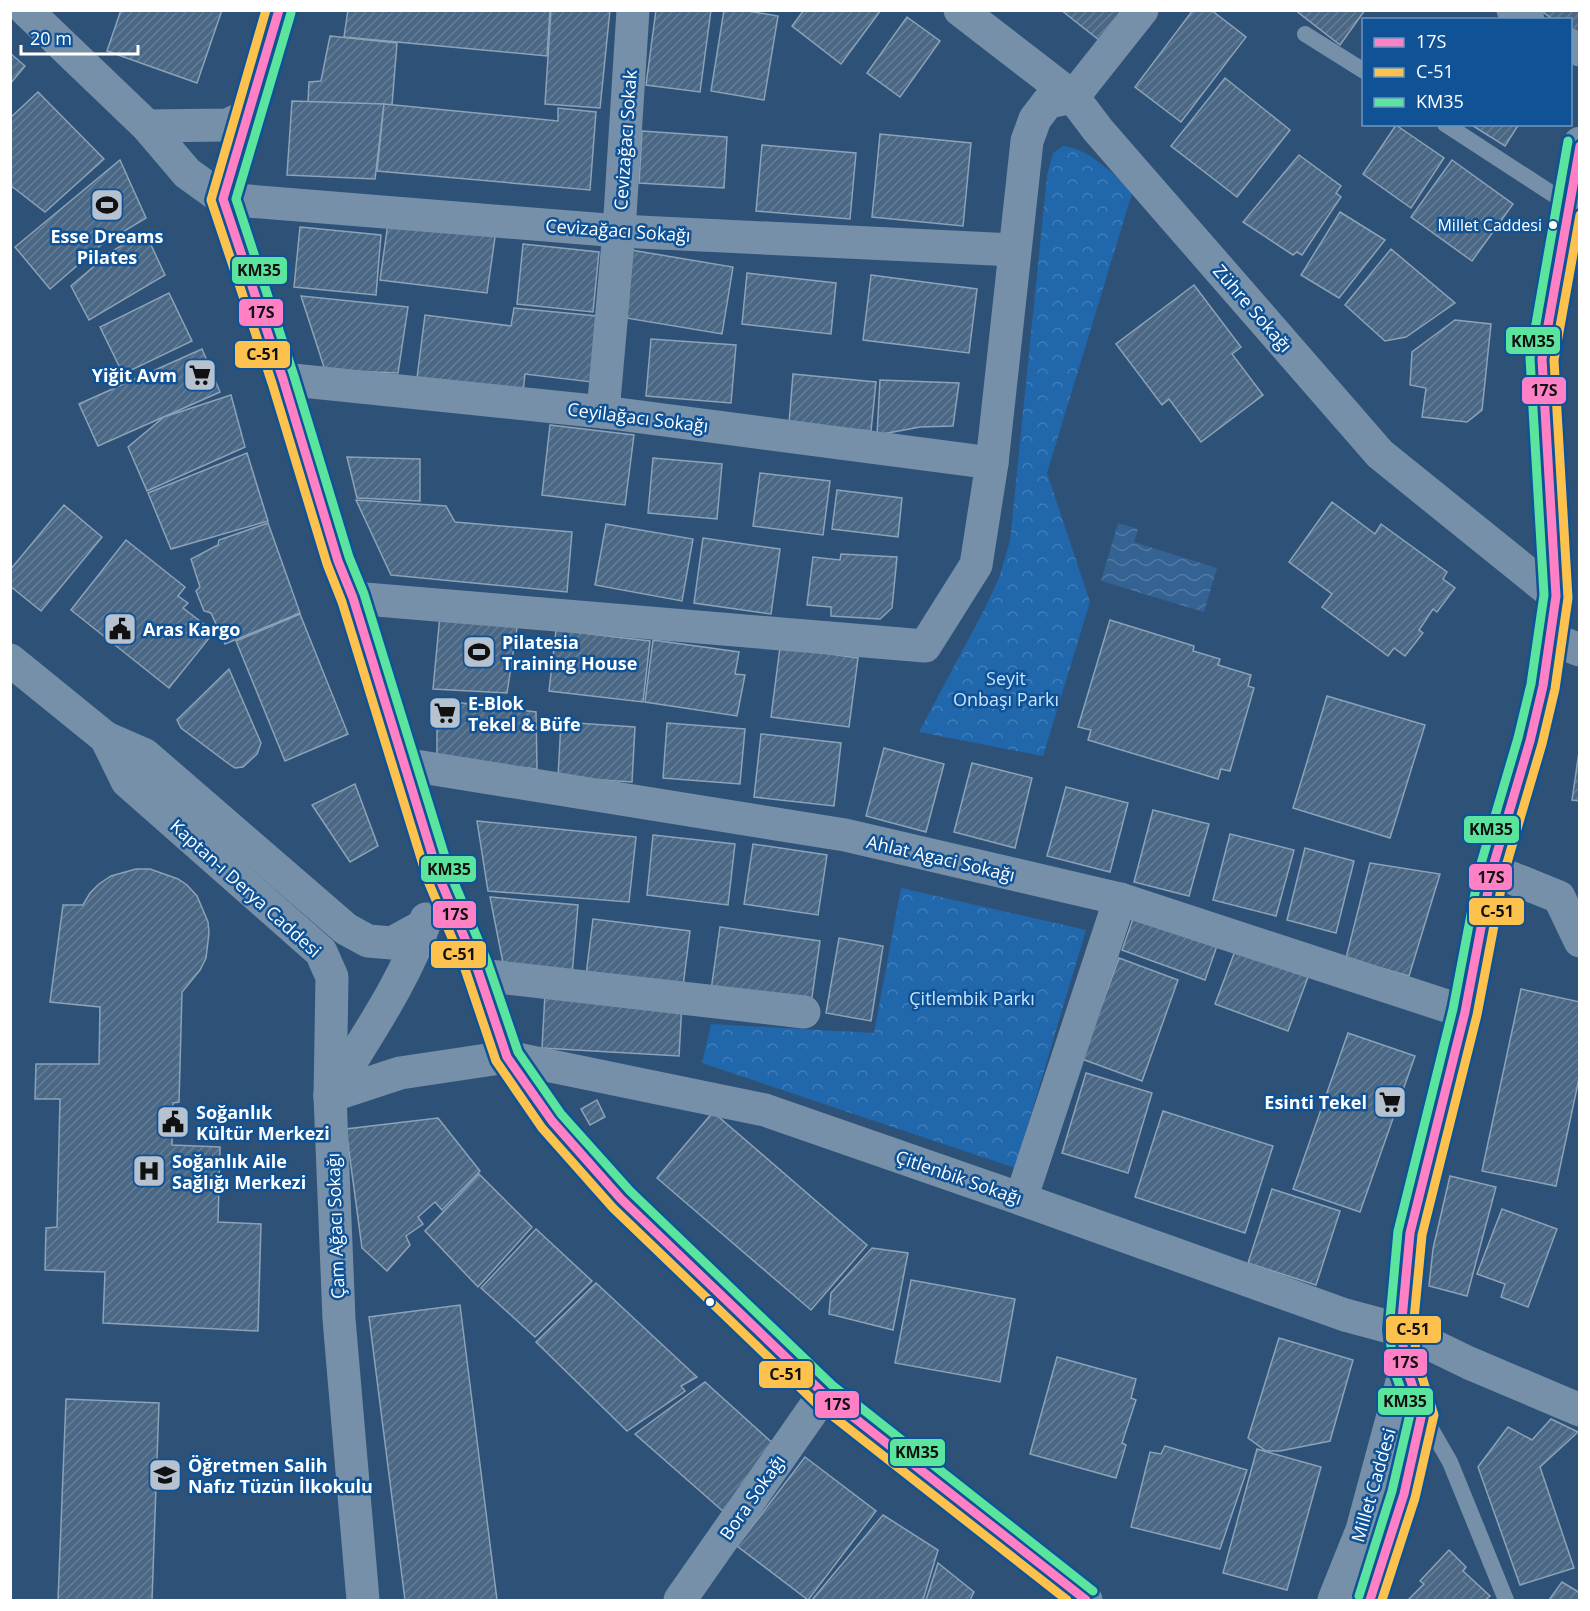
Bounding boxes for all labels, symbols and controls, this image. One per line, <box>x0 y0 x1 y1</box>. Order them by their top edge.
scale bar <box>21 18 138 56</box>
legend <box>1362 18 1572 126</box>
text: 20 m <box>30 26 72 50</box>
text: 17S <box>1416 29 1447 53</box>
text: C-51 <box>1416 59 1454 83</box>
street label: Cevizağacı Sokak <box>608 68 642 211</box>
text: KM35 <box>1416 89 1464 113</box>
sports icon: Esse Dreams Pilates <box>89 187 125 223</box>
street label: Cevizağacı Sokağı <box>545 213 691 247</box>
place label: Millet Caddesi <box>1437 214 1542 236</box>
marker: Millet Caddesi <box>1547 219 1559 231</box>
place label: Esse Dreams Pilates <box>51 224 164 269</box>
line badge: KM35 <box>231 256 288 285</box>
text: KM35 <box>237 259 281 281</box>
street label: Zühre Sokağı <box>1208 259 1298 357</box>
line badge: 17S <box>238 298 284 327</box>
text: 17S <box>247 301 275 323</box>
line badge: KM35 <box>1505 326 1561 355</box>
text: KM35 <box>1511 330 1555 352</box>
line badge: C-51 <box>234 340 291 369</box>
text: C-51 <box>246 343 280 365</box>
supermarket icon: Yiğit Avm <box>182 357 218 393</box>
place label: Yiğit Avm <box>92 363 177 387</box>
line badge: 17S <box>1521 376 1567 405</box>
text: 17S <box>1530 379 1558 401</box>
street label: Ceyilağacı Sokağı <box>566 396 710 438</box>
public building icon: Aras Kargo <box>102 611 138 647</box>
place label: Aras Kargo <box>143 617 240 641</box>
place label: Pilatesia Training House <box>502 630 637 675</box>
sports icon: Pilatesia Training House <box>461 634 497 670</box>
park label: Seyit Onbaşı Parkı <box>953 666 1059 711</box>
place label: E-Blok Tekel & Büfe <box>468 691 581 736</box>
supermarket icon: E-Blok Tekel & Büfe <box>427 695 463 731</box>
street label: Kaptan-ı Derya Caddesi <box>165 814 327 962</box>
line badge: KM35 <box>1463 815 1520 844</box>
text: KM35 <box>1469 818 1513 840</box>
street label: Ahlat Agaci Sokağı <box>864 829 1018 887</box>
line badge: KM35 <box>420 855 477 883</box>
text: KM35 <box>427 858 471 880</box>
line badge: 17S <box>1468 863 1513 891</box>
text: 17S <box>1477 866 1505 888</box>
line badge: C-51 <box>1468 897 1525 926</box>
line badge: 17S <box>432 900 477 929</box>
text: C-51 <box>1480 900 1514 922</box>
text: 17S <box>441 903 469 925</box>
line badge: C-51 <box>430 940 487 969</box>
text: C-51 <box>442 943 476 965</box>
park label: Çitlembik Parkı <box>909 986 1035 1010</box>
supermarket icon: Esinti Tekel <box>1372 1084 1408 1120</box>
place label: Esinti Tekel <box>1264 1090 1367 1114</box>
place label: Soğanlık Kültür Merkezi <box>196 1100 330 1145</box>
public building icon: Soğanlık Kültür Merkezi <box>155 1104 191 1140</box>
street label: Çitlenbik Sokağı <box>893 1144 1025 1210</box>
place label: Soğanlık Aile Sağlığı Merkezi <box>172 1149 306 1194</box>
hospital icon: Soğanlık Aile Sağlığı Merkezi <box>131 1153 167 1189</box>
street label: Çam Ağacı Sokağı <box>320 1153 350 1299</box>
unlabelled marker <box>704 1296 716 1308</box>
line badge: C-51 <box>1385 1315 1442 1344</box>
text: C-51 <box>1396 1318 1430 1340</box>
line badge: 17S <box>1383 1348 1428 1377</box>
text: 17S <box>1391 1351 1419 1373</box>
line badge: C-51 <box>758 1360 814 1389</box>
text: C-51 <box>769 1363 803 1385</box>
line badge: KM35 <box>1377 1387 1434 1416</box>
line badge: 17S <box>814 1390 860 1419</box>
text: KM35 <box>1383 1390 1427 1412</box>
text: 17S <box>823 1393 851 1415</box>
street label: Millet Caddesi <box>1345 1425 1401 1545</box>
line badge: KM35 <box>889 1438 946 1467</box>
text: KM35 <box>895 1441 939 1463</box>
street label: Bora Sokağı <box>714 1450 790 1544</box>
place label: Öğretmen Salih Nafız Tüzün İlkokulu <box>188 1453 373 1498</box>
school or university icon: Öğretmen Salih Nafız Tüzün İlkokulu <box>147 1457 183 1493</box>

